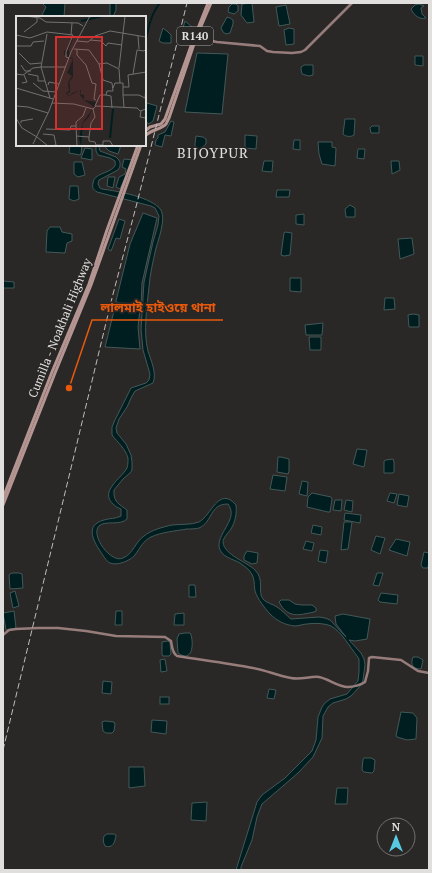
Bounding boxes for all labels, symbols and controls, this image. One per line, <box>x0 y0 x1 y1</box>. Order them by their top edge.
inset map <box>16 16 146 146</box>
road number: R140 <box>177 27 213 45</box>
district label: BIJOYPUR <box>177 143 249 162</box>
street label: Cumilla - Noakhali Highway <box>25 255 95 400</box>
callout: লালমাই হাইওয়ে থানা <box>92 295 223 320</box>
text: লালমাই হাইওয়ে থানা <box>99 298 216 316</box>
north arrow <box>376 817 416 857</box>
text: N <box>392 820 401 834</box>

